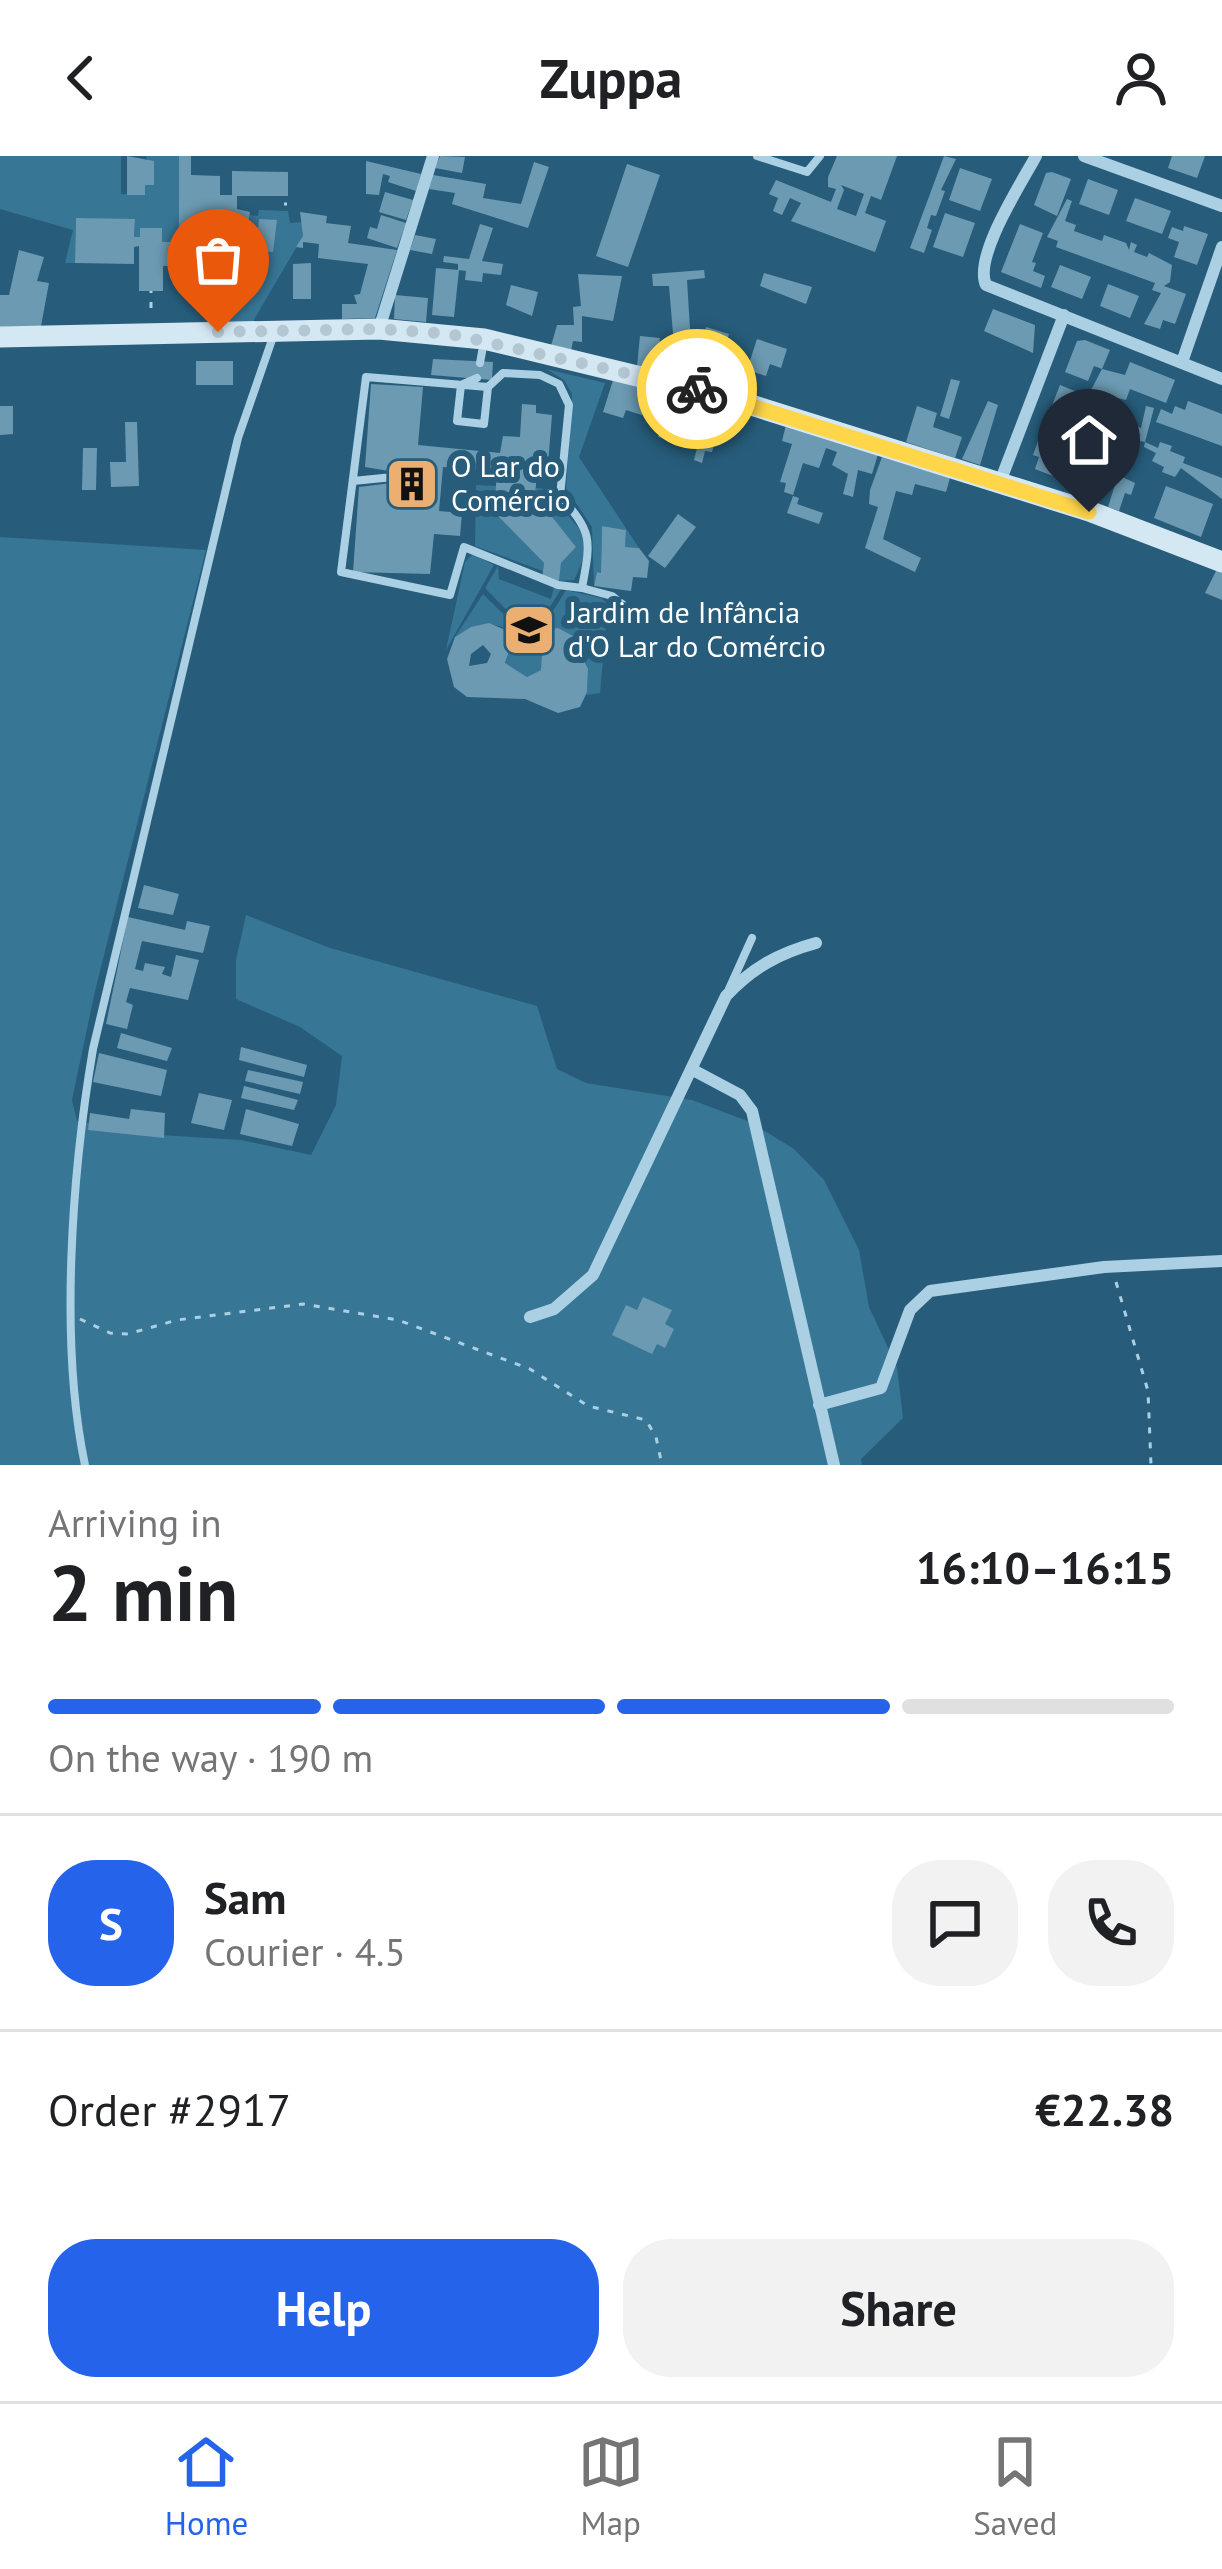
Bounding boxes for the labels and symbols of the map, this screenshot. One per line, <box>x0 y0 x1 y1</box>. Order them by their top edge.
pin <box>167 209 269 332</box>
courier <box>637 329 757 449</box>
pin <box>1038 389 1140 512</box>
place label: O Lar do Comércio <box>451 446 571 519</box>
building icon: O Lar do Comércio <box>384 456 440 512</box>
place label: Jardim de Infância d'O Lar do Comércio <box>566 592 826 665</box>
school or university icon: Jardim de Infância d'O Lar do Comércio <box>501 602 557 658</box>

